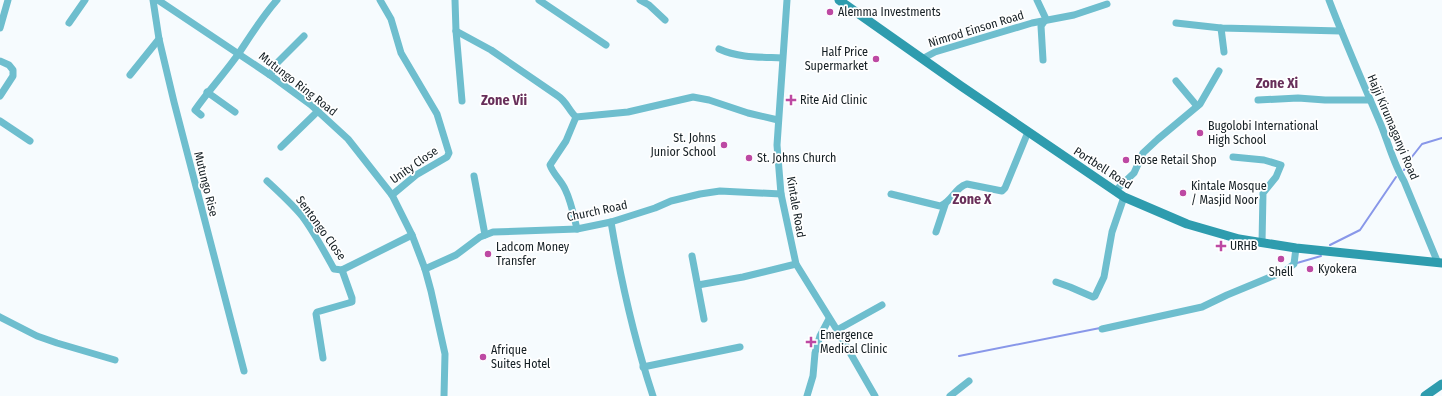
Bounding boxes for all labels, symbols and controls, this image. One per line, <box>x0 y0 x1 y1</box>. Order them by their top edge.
place label: Alemma Investments <box>838 5 941 19</box>
marker: Alemma Investments <box>825 7 835 17</box>
street label: Nimrod Einson Road <box>926 8 1026 50</box>
place label: Half Price Supermarket <box>805 45 868 73</box>
street label: Mutungo Ring Road <box>256 49 340 119</box>
marker: Half Price Supermarket <box>871 54 881 64</box>
street label: Hajji Kirumaganyi Road <box>1364 72 1422 182</box>
district label: Zone Xi <box>1256 75 1299 92</box>
district label: Zone Vii <box>481 92 527 109</box>
place label: Rite Aid Clinic <box>800 93 867 107</box>
marker: Rite Aid Clinic <box>785 94 797 106</box>
place label: Bugolobi International High School <box>1208 119 1318 147</box>
marker: Bugolobi International High School <box>1195 128 1205 138</box>
place label: St. Johns Junior School <box>651 131 716 159</box>
marker: St. Johns Junior School <box>719 140 729 150</box>
street label: Unity Close <box>387 143 441 186</box>
street label: Portbell Road <box>1071 144 1135 192</box>
street label: Mutungo Rise <box>191 150 221 218</box>
place label: St. Johns Church <box>757 151 836 165</box>
marker: St. Johns Church <box>744 153 754 163</box>
place label: Rose Retail Shop <box>1134 153 1217 167</box>
marker: Rose Retail Shop <box>1121 155 1131 165</box>
street label: Kintale Road <box>784 175 808 239</box>
place label: Kintale Mosque / Masjid Noor <box>1191 179 1267 207</box>
marker: Kintale Mosque / Masjid Noor <box>1178 188 1188 198</box>
district label: Zone X <box>953 191 992 208</box>
street label: Sentongo Close <box>293 193 349 263</box>
street label: Church Road <box>565 198 629 224</box>
place label: URHB <box>1230 239 1258 253</box>
place label: Ladcom Money Transfer <box>496 240 570 268</box>
marker: URHB <box>1215 240 1227 252</box>
marker: Ladcom Money Transfer <box>483 249 493 259</box>
marker: Shell <box>1276 254 1286 264</box>
place label: Kyokera <box>1318 262 1357 276</box>
marker: Kyokera <box>1305 264 1315 274</box>
place label: Shell <box>1269 265 1293 279</box>
place label: Emergence Medical Clinic <box>820 328 887 356</box>
marker: Emergence Medical Clinic <box>805 336 817 348</box>
place label: Afrique Suites Hotel <box>491 343 550 371</box>
marker: Afrique Suites Hotel <box>478 352 488 362</box>

